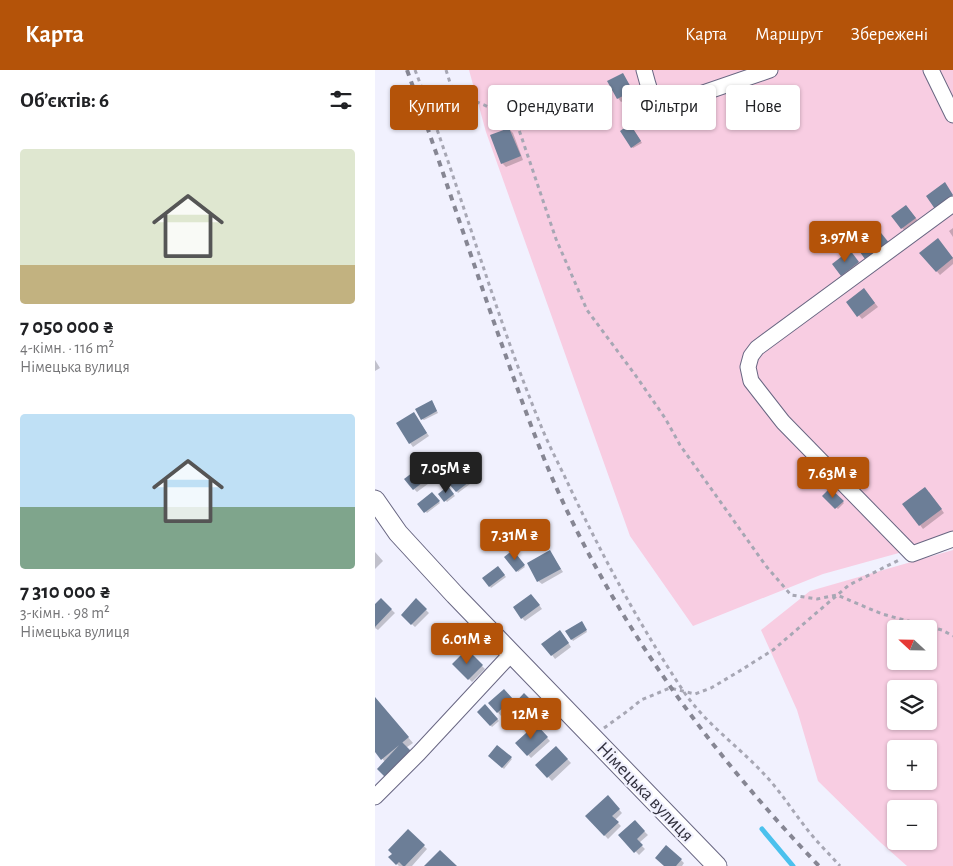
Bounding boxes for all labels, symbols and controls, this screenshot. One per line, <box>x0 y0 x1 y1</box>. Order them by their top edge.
text: Карта <box>25 23 84 47</box>
text: Карта <box>685 26 727 44</box>
text: Маршрут <box>755 26 823 44</box>
text: Збережені <box>851 26 928 44</box>
chip: Купити <box>390 85 478 130</box>
chip: Орендувати <box>488 85 612 130</box>
chip: Фільтри <box>622 85 716 130</box>
chip: Нове <box>726 85 800 130</box>
icon: filters <box>327 86 355 114</box>
text: Об’єктів: 6 <box>20 90 109 111</box>
icon: home <box>143 181 233 271</box>
pin: 3.97M ₴ <box>799 220 891 263</box>
text: 3.97M ₴ <box>820 229 870 245</box>
text: 7 050 000 ₴ <box>20 316 114 337</box>
text: 4-кімн. · 116 m² <box>20 340 114 356</box>
text: Німецька вулиця <box>20 359 130 375</box>
icon: home <box>143 446 233 536</box>
pin: 7.05M ₴ <box>400 452 492 494</box>
pin: 7.63M ₴ <box>787 456 879 499</box>
text: 7.05M ₴ <box>421 460 471 476</box>
text: 7.63M ₴ <box>808 465 858 481</box>
pin: 7.31M ₴ <box>469 518 561 561</box>
text: 7.31M ₴ <box>491 527 539 543</box>
text: 7 310 000 ₴ <box>20 581 111 602</box>
text: 3-кімн. · 98 m² <box>20 605 110 621</box>
north arrow <box>887 620 937 670</box>
map controls <box>887 620 937 850</box>
pin: 6.01M ₴ <box>421 622 513 665</box>
text: Німецька вулиця <box>20 624 130 640</box>
text: 6.01M ₴ <box>442 631 492 647</box>
button: layers <box>887 680 937 730</box>
pin: 12M ₴ <box>496 698 566 740</box>
text: 12M ₴ <box>512 706 550 722</box>
street label: Німецька вулиця <box>593 739 697 845</box>
button: + <box>887 740 937 790</box>
button: − <box>887 800 937 850</box>

